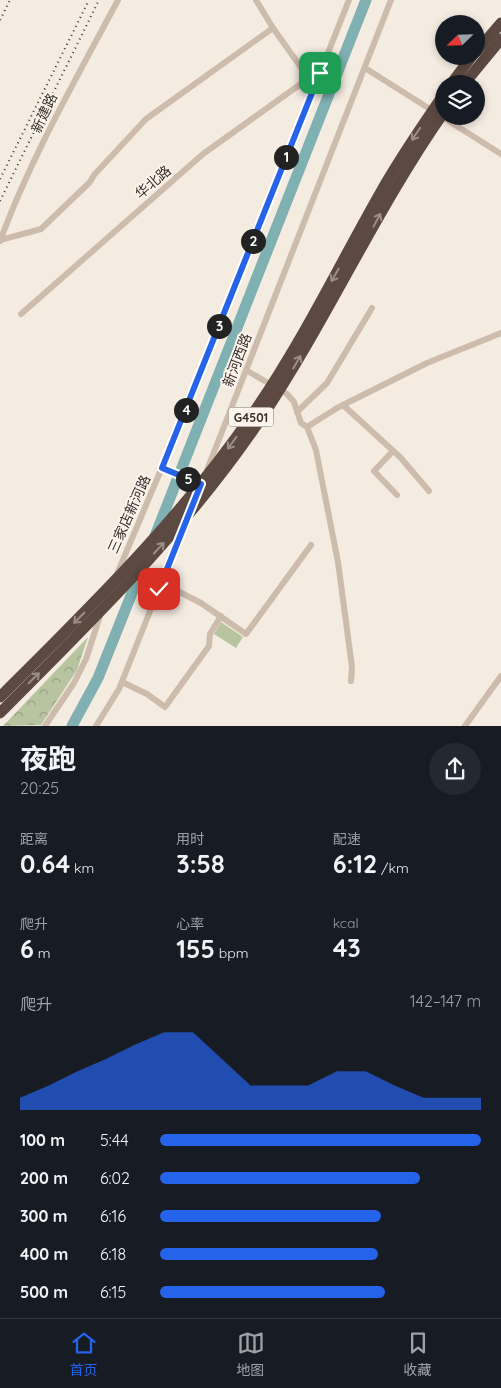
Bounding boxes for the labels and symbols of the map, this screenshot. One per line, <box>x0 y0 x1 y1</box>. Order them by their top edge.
north arrow <box>435 15 485 65</box>
pin <box>299 52 341 94</box>
street label: 新建路 <box>27 90 61 136</box>
one-way arrow <box>411 127 421 141</box>
pin: 1 <box>274 144 298 170</box>
street label: 华北路 <box>131 161 175 203</box>
one-way arrow <box>373 214 383 228</box>
pin: 2 <box>240 228 266 254</box>
one-way arrow <box>330 267 340 282</box>
pin: 3 <box>206 314 232 338</box>
street label: 新河西路 <box>219 331 255 389</box>
one-way arrow <box>292 354 302 369</box>
pin: 4 <box>174 398 198 422</box>
road number: G4501 <box>228 408 274 427</box>
one-way arrow <box>227 436 237 450</box>
pin: 5 <box>176 466 200 492</box>
street label: 三家店新河路 <box>104 472 154 556</box>
one-way arrow <box>153 542 165 555</box>
pin <box>138 568 180 610</box>
one-way arrow <box>73 612 86 624</box>
one-way arrow <box>28 672 40 684</box>

